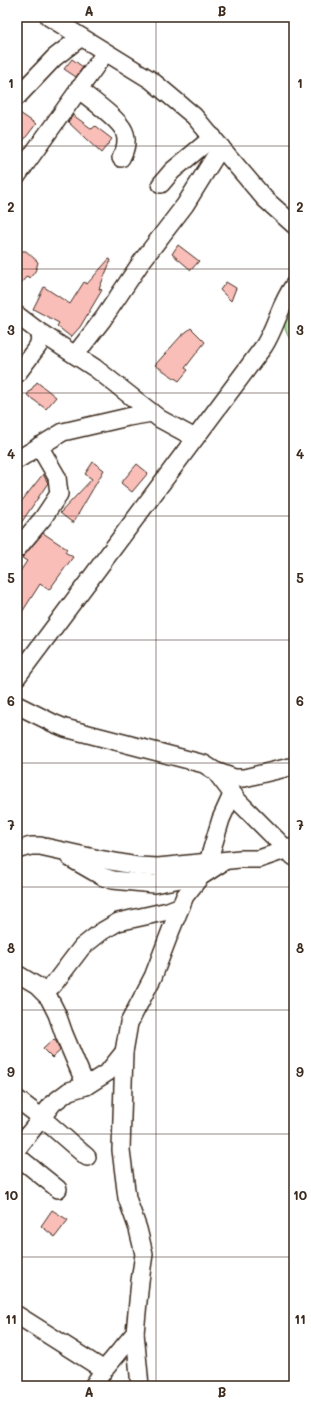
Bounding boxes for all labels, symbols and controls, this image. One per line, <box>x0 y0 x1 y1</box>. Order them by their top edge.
text: A <box>84 2 94 19</box>
text: B <box>218 2 227 19</box>
text: 1 <box>8 74 14 91</box>
text: 1 <box>297 74 303 91</box>
text: 2 <box>7 198 15 215</box>
text: 2 <box>296 198 304 215</box>
text: 3 <box>7 321 15 338</box>
text: 3 <box>296 321 304 338</box>
text: 4 <box>7 445 15 462</box>
text: 4 <box>296 445 304 462</box>
text: 5 <box>7 569 15 586</box>
text: 5 <box>296 569 304 586</box>
text: 6 <box>7 692 15 709</box>
text: 6 <box>296 692 304 709</box>
text: 7 <box>7 816 15 833</box>
text: 7 <box>296 816 304 833</box>
text: 8 <box>7 939 15 956</box>
text: 8 <box>296 939 304 956</box>
text: 9 <box>7 1063 15 1080</box>
text: 9 <box>296 1063 304 1080</box>
text: 10 <box>4 1186 18 1203</box>
text: 10 <box>293 1186 307 1203</box>
text: 11 <box>5 1310 17 1327</box>
text: 11 <box>294 1310 306 1327</box>
text: A <box>84 1383 94 1400</box>
text: B <box>218 1383 227 1400</box>

